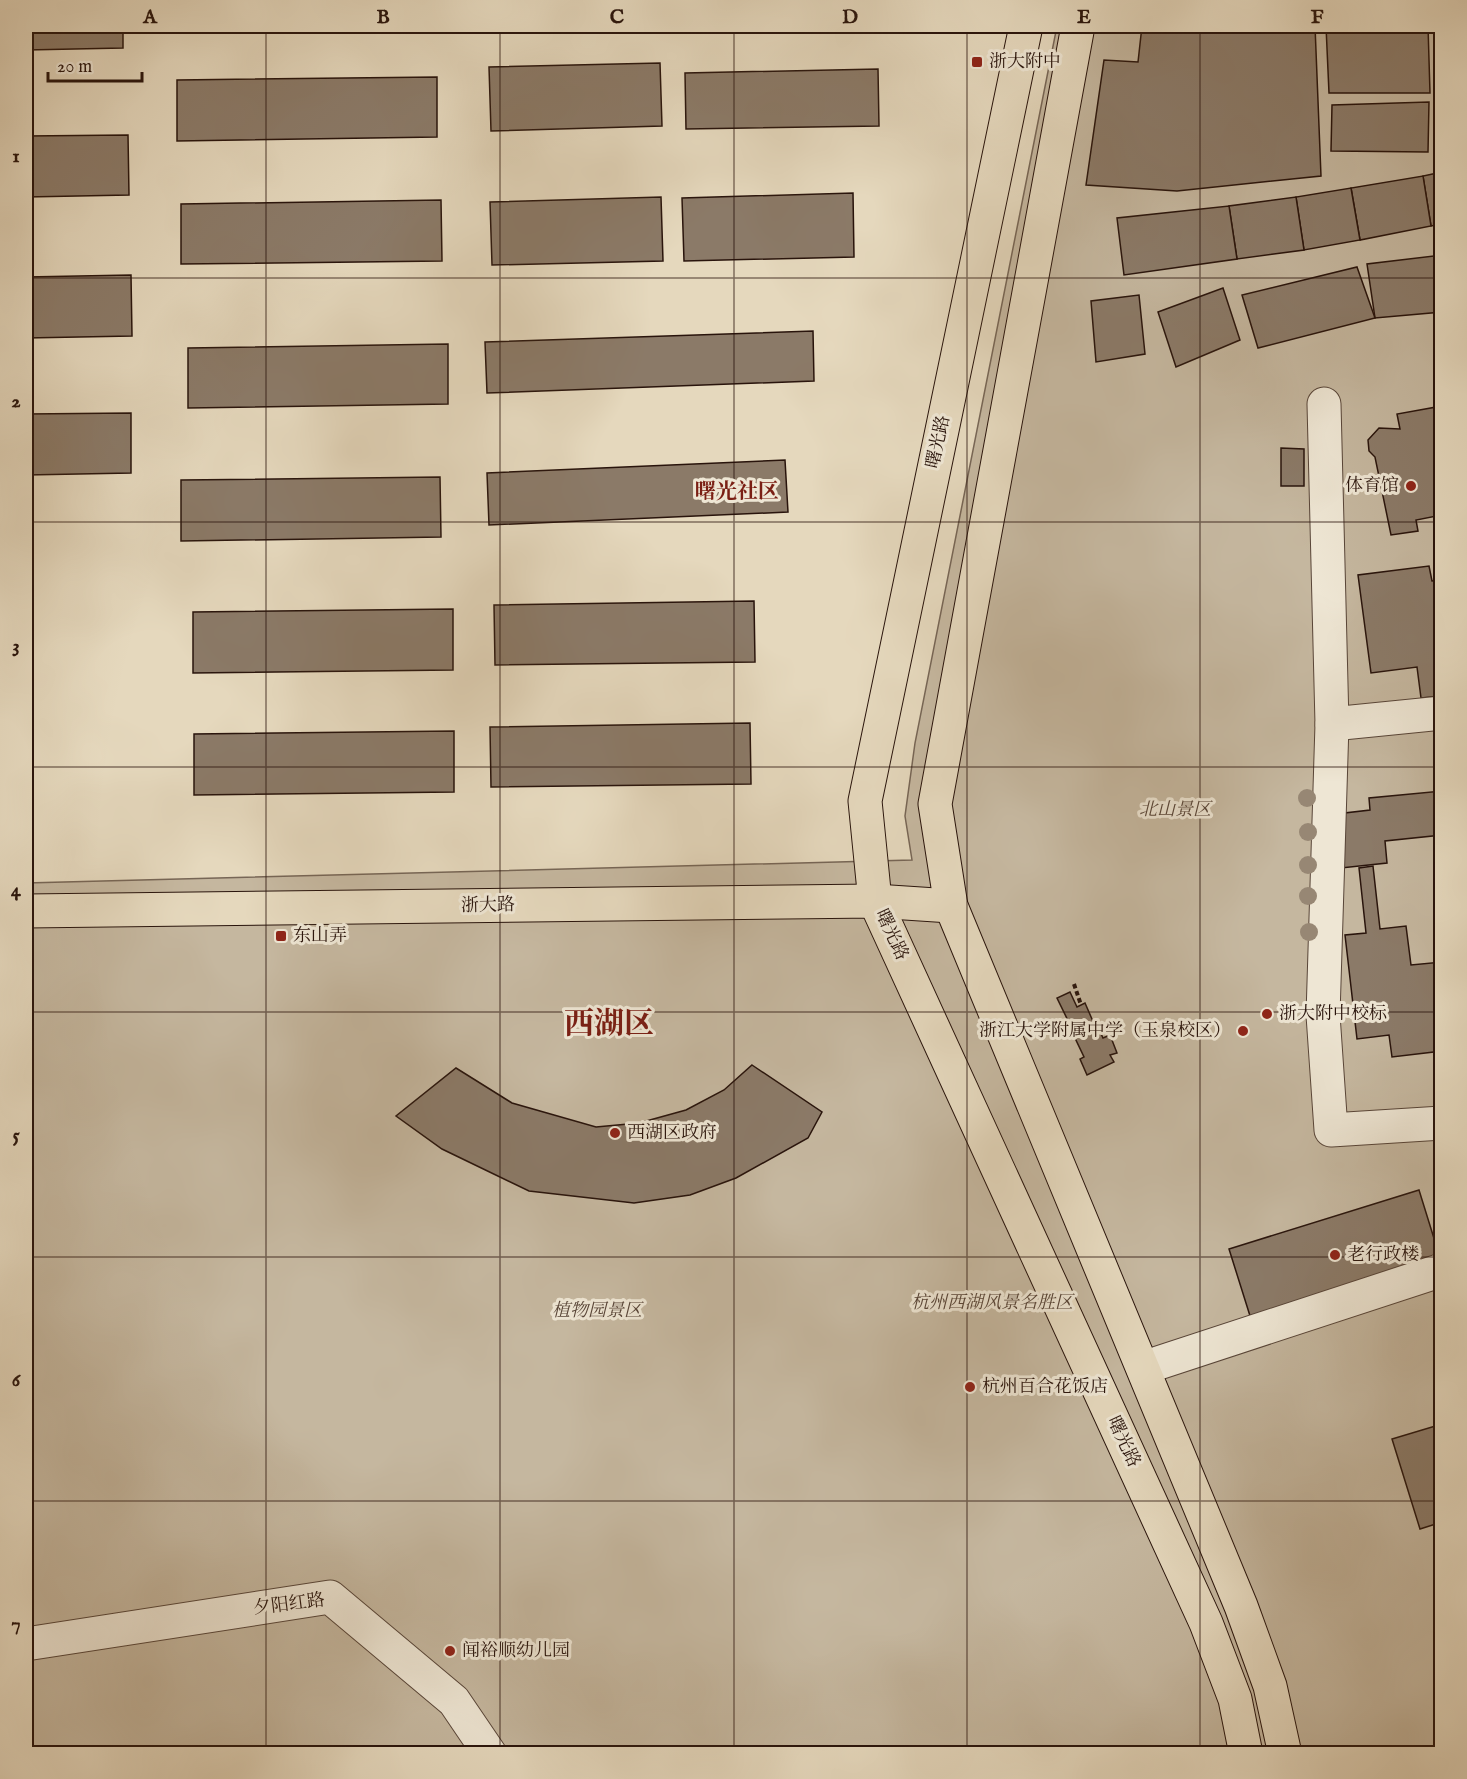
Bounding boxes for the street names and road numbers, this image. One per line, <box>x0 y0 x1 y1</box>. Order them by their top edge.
street label: 曙光路 <box>922 413 956 471</box>
street label: 浙大路 <box>461 894 515 918</box>
street label: 曙光路 <box>869 906 913 964</box>
street label: 曙光路 <box>1101 1413 1145 1471</box>
street label: 夕阳红路 <box>252 1589 326 1621</box>

